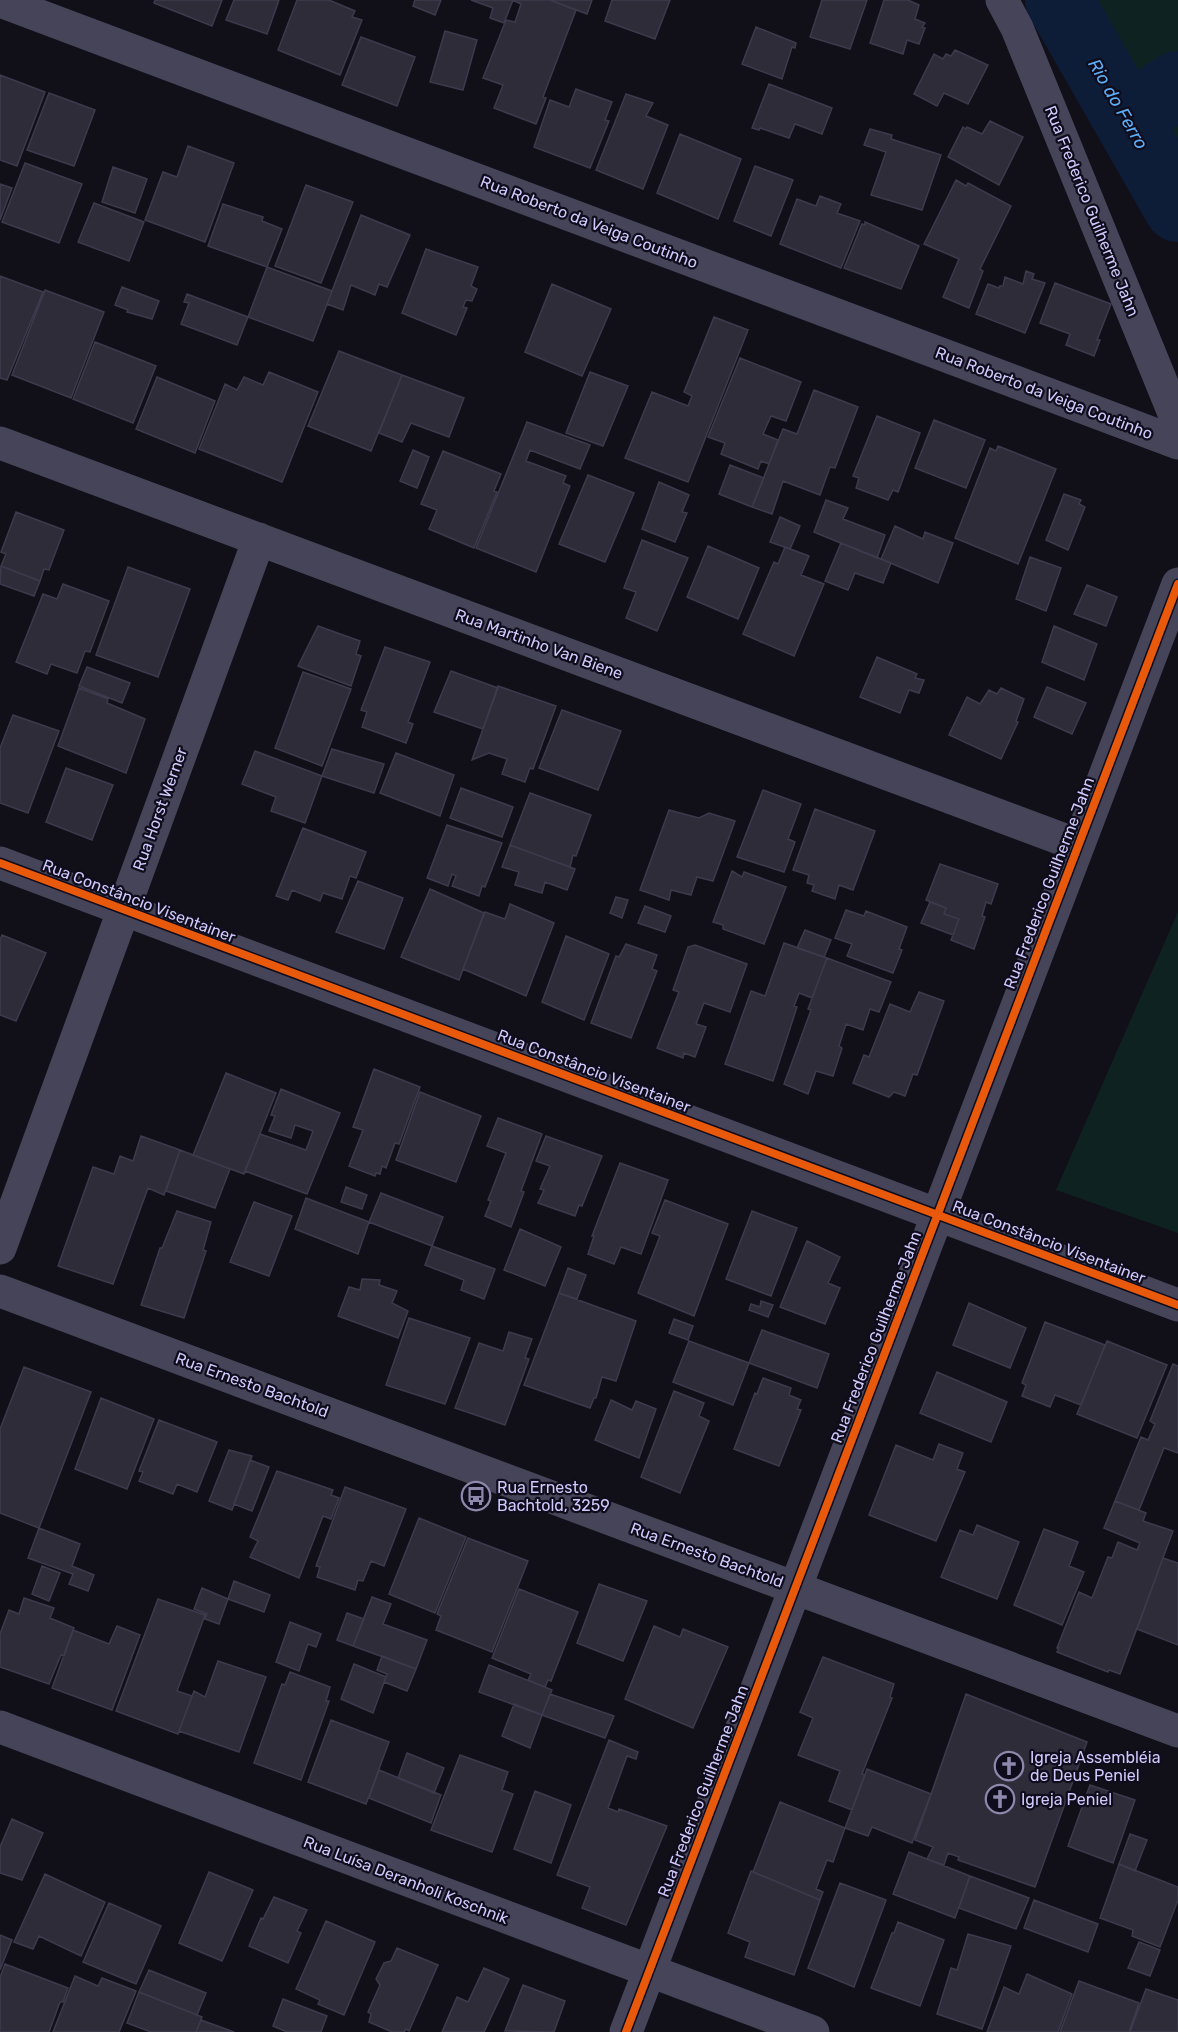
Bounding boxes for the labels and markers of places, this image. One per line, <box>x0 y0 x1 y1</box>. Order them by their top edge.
place label: Rua Ernesto Bachtold, 3259 <box>497 1478 610 1515</box>
bus stop icon: Rua Ernesto Bachtold, 3259 <box>460 1480 492 1512</box>
place label: Igreja Assembléia de Deus Peniel <box>1030 1748 1161 1785</box>
church icon: Igreja Assembléia de Deus Peniel <box>993 1750 1025 1782</box>
church icon: Igreja Peniel <box>984 1783 1016 1815</box>
place label: Igreja Peniel <box>1021 1790 1112 1809</box>

